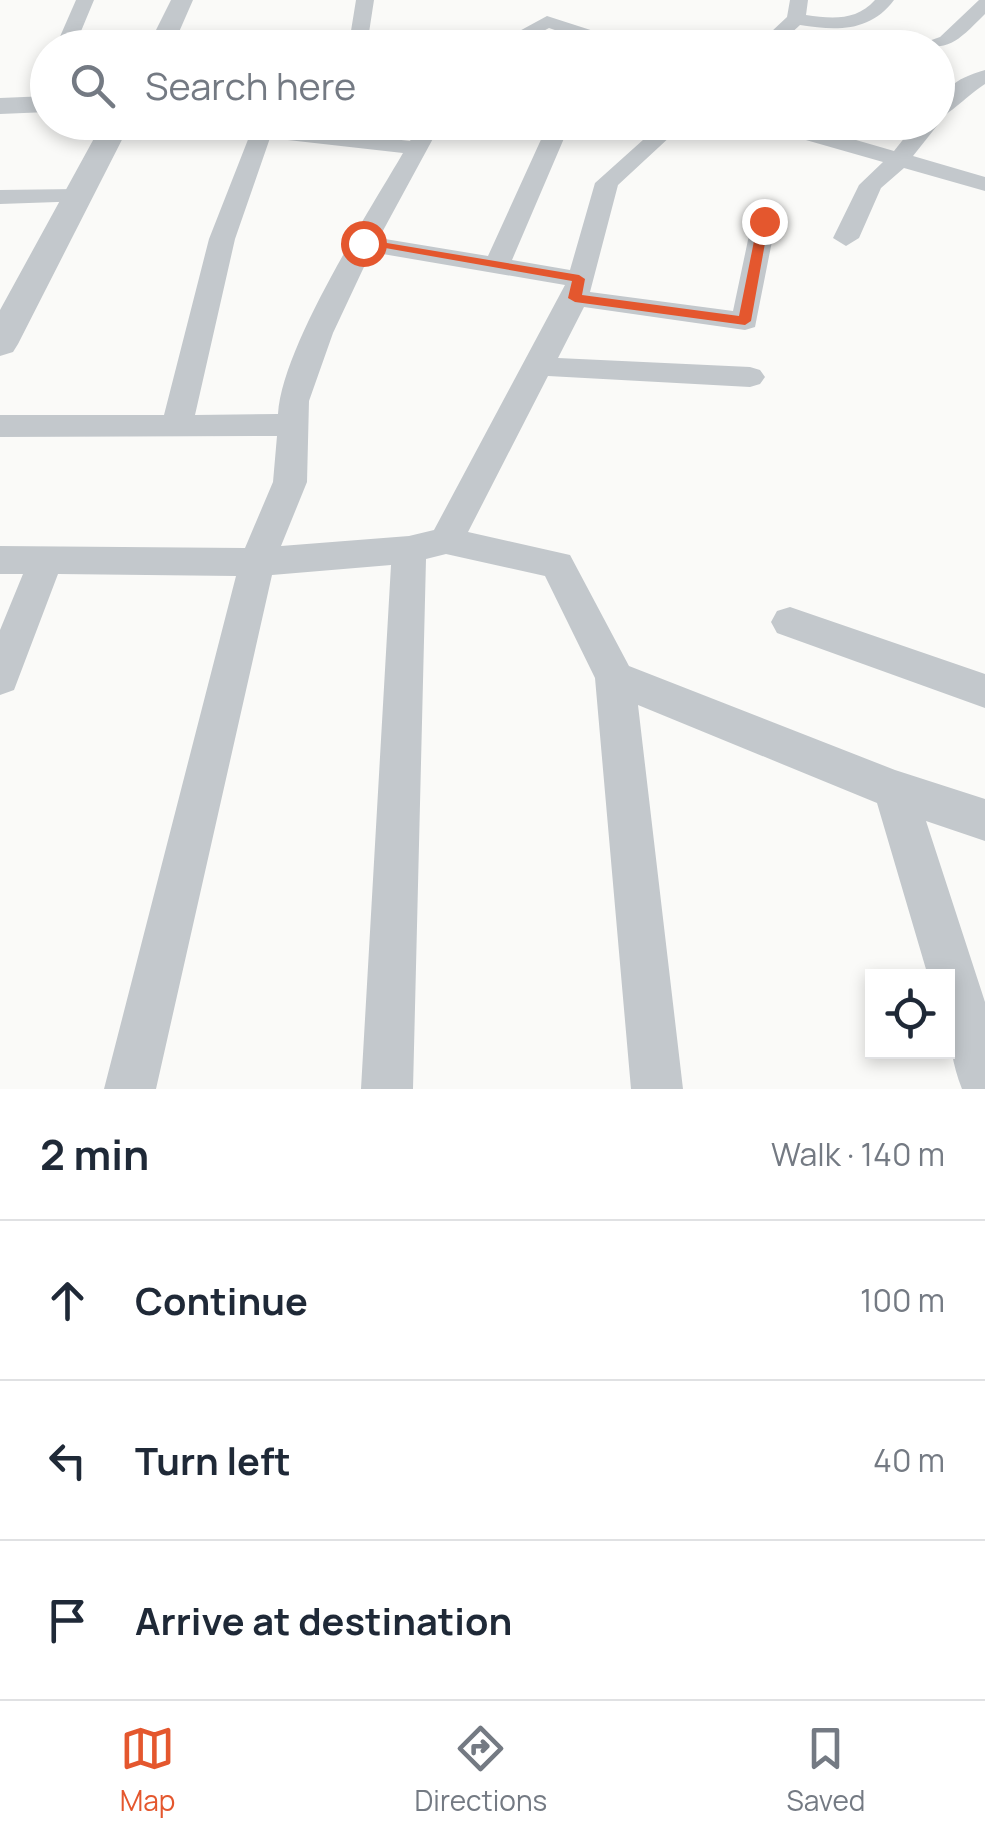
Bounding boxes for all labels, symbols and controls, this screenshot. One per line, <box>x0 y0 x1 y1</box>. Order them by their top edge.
search box <box>30 30 955 140</box>
icon: search <box>65 58 120 113</box>
text: Search here <box>145 59 356 111</box>
route end <box>742 199 788 245</box>
route start <box>341 221 387 267</box>
map controls <box>865 969 955 1059</box>
button: locate <box>865 969 955 1059</box>
text: 2 min <box>40 1125 149 1183</box>
text: Walk · 140 m <box>771 1132 945 1176</box>
icon: ahead <box>40 1273 95 1328</box>
text: Continue <box>135 1274 308 1326</box>
text: 100 m <box>860 1278 945 1322</box>
icon: left <box>40 1433 95 1488</box>
text: Turn left <box>135 1434 291 1486</box>
text: 40 m <box>873 1438 945 1482</box>
icon: arrive <box>40 1593 95 1648</box>
text: Arrive at destination <box>135 1594 512 1646</box>
tab: Map <box>120 1721 175 1819</box>
tab: Directions <box>415 1721 547 1819</box>
tab: Saved <box>786 1721 865 1819</box>

